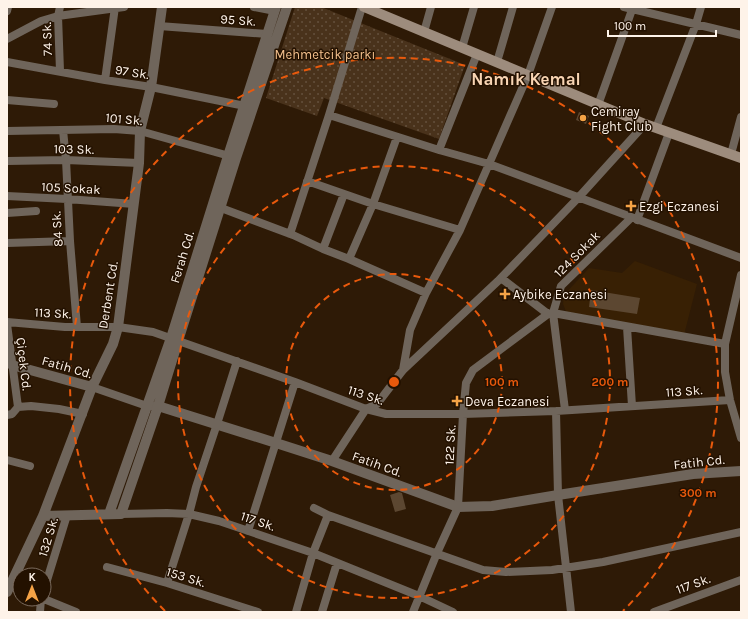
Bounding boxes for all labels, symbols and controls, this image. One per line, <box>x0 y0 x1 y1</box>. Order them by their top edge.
street label: 95 Sk. <box>220 11 256 29</box>
scale bar <box>608 12 716 38</box>
text: 100 m <box>614 19 646 33</box>
street label: 74 Sk. <box>39 22 55 56</box>
park label: Mehmetcik parkı <box>275 47 375 62</box>
street label: 97 Sk. <box>114 62 150 82</box>
district label: Namık Kemal <box>471 69 581 89</box>
place label: Cemiray Fight Club <box>591 104 652 134</box>
street label: 101 Sk. <box>105 110 143 128</box>
marker: Cemiray Fight Club <box>578 113 588 123</box>
street label: 103 Sk. <box>54 141 94 157</box>
street label: 105 Sokak <box>41 179 101 197</box>
place label: Ezgi Eczanesi <box>639 199 719 214</box>
marker: Ezgi Eczanesi <box>626 201 636 211</box>
street label: 84 Sk. <box>48 211 66 247</box>
street label: 124 Sokak <box>551 228 603 280</box>
street label: Ferah Cd. <box>167 229 197 285</box>
street label: Derbent Cd. <box>95 260 121 330</box>
place label: Aybike Eczanesi <box>513 287 607 302</box>
marker: Aybike Eczanesi <box>500 289 510 299</box>
street label: 113 Sk. <box>34 305 72 321</box>
street label: Çiçek Cd. <box>13 336 35 392</box>
street label: Fatih Cd. <box>40 353 94 381</box>
centre of rings <box>387 375 401 389</box>
text: 100 m <box>485 375 519 389</box>
text: 200 m <box>592 375 628 389</box>
street label: 113 Sk. <box>346 382 386 408</box>
street label: 113 Sk. <box>665 382 703 400</box>
place label: Deva Eczanesi <box>465 394 550 409</box>
marker: Deva Eczanesi <box>452 396 462 406</box>
street label: 122 Sk. <box>441 425 459 465</box>
street label: Fatih Cd. <box>350 448 404 480</box>
street label: Fatih Cd. <box>673 452 725 472</box>
text: 300 m <box>679 486 717 500</box>
street label: 117 Sk. <box>239 508 277 534</box>
street label: 132 Sk. <box>35 516 61 558</box>
street label: 153 Sk. <box>165 564 207 590</box>
north arrow <box>12 567 52 607</box>
text: K <box>28 571 36 584</box>
street label: 117 Sk. <box>674 571 712 597</box>

